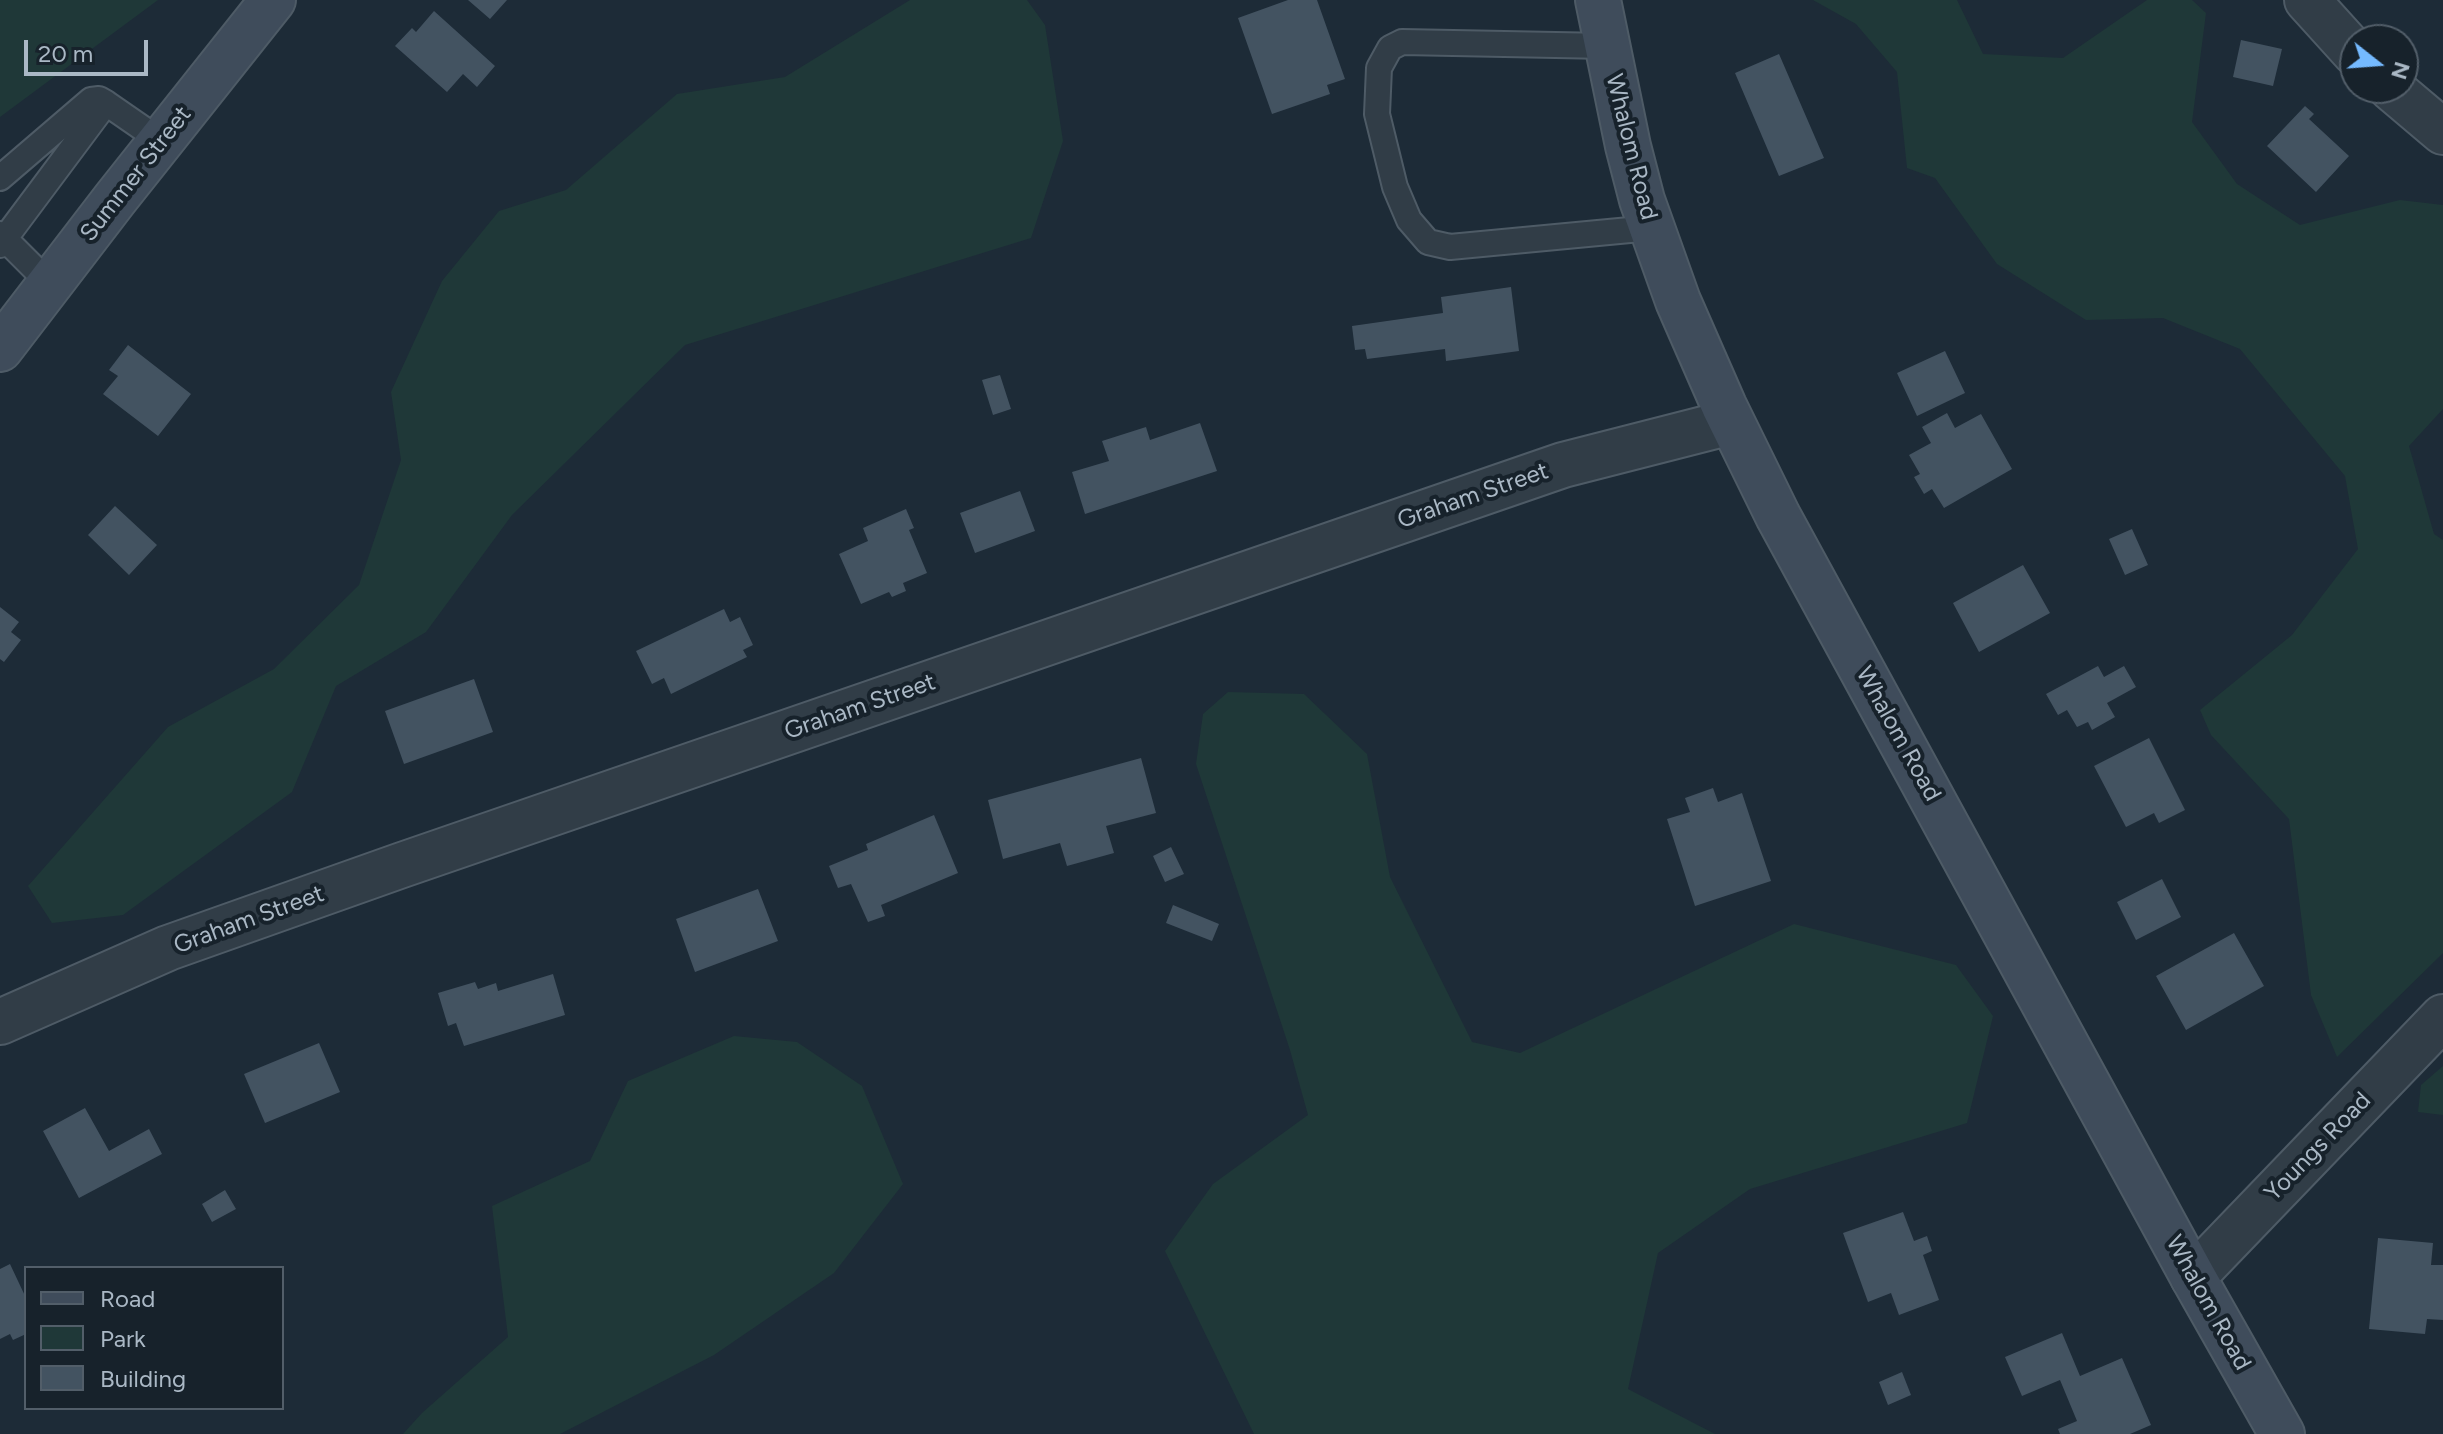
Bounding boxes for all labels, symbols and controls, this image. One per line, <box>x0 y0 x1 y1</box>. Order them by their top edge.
scale bar <box>28 24 152 74</box>
north arrow <box>2339 24 2419 104</box>
text: 20 m <box>38 39 93 68</box>
text: N <box>2385 58 2416 83</box>
street label: Whalom Road <box>1599 71 1663 223</box>
street label: Summer Street <box>74 101 198 247</box>
street label: Graham Street <box>1394 457 1552 535</box>
street label: Whalom Road <box>1849 662 1947 806</box>
street label: Graham Street <box>781 668 939 746</box>
street label: Graham Street <box>170 879 328 961</box>
street label: Youngs Road <box>2259 1087 2377 1207</box>
street label: Whalom Road <box>2159 1231 2257 1375</box>
legend <box>24 1266 284 1410</box>
text: Road <box>100 1284 155 1313</box>
text: Park <box>100 1324 146 1353</box>
text: Building <box>100 1364 186 1393</box>

